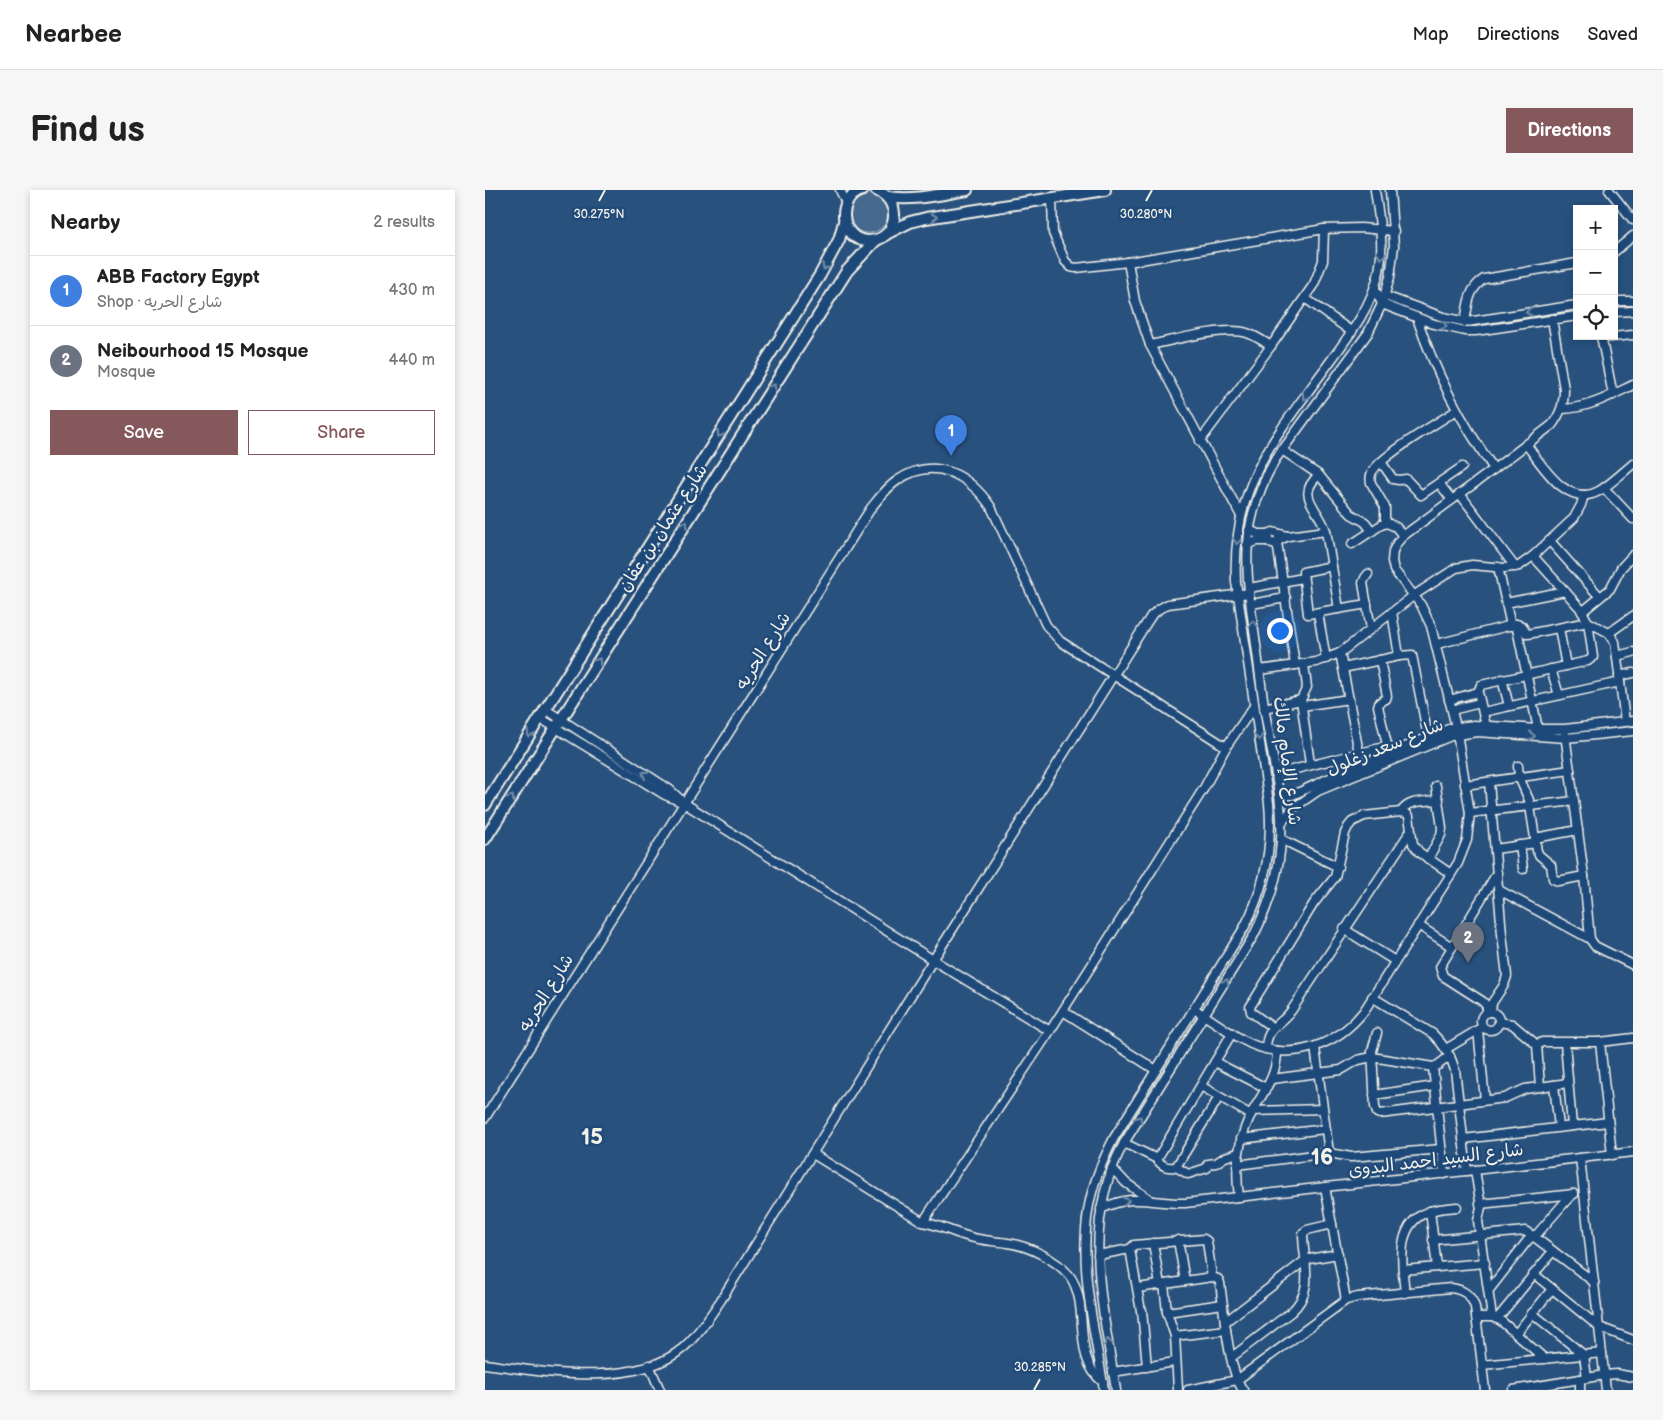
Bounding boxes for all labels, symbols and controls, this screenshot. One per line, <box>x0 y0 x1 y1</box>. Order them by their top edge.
text: Nearbee <box>25 20 122 49</box>
text: Map <box>1413 24 1449 45</box>
text: Directions <box>1477 24 1559 45</box>
text: Saved <box>1587 24 1638 45</box>
button: Directions <box>1506 108 1633 153</box>
text: Find us <box>30 109 145 152</box>
map controls <box>1573 205 1618 340</box>
button: + <box>1573 205 1618 250</box>
text: 30.275°N <box>573 207 625 222</box>
text: 30.280°N <box>1120 207 1172 222</box>
text: Nearby <box>50 210 120 235</box>
one-way arrow <box>929 212 938 222</box>
text: 2 results <box>373 213 435 232</box>
button: − <box>1573 250 1618 295</box>
one-way arrow <box>1375 252 1386 260</box>
one-way arrow <box>822 261 832 270</box>
text: ABB Factory Egypt <box>97 266 260 289</box>
text: 1 <box>63 281 69 300</box>
text: 430 m <box>388 281 435 300</box>
text: Shop · شارع الحريه <box>97 293 222 312</box>
button: locate <box>1573 295 1618 340</box>
one-way arrow <box>1524 307 1533 317</box>
one-way arrow <box>1440 321 1448 331</box>
text: Neibourhood 15 Mosque <box>97 340 309 363</box>
text: 2 <box>61 351 71 370</box>
text: 440 m <box>389 351 435 370</box>
text: Mosque <box>97 363 156 382</box>
one-way arrow <box>766 383 776 392</box>
one-way arrow <box>1302 391 1311 401</box>
button: Save <box>50 410 238 455</box>
button: Share <box>248 410 435 455</box>
pin: 1 <box>935 415 967 456</box>
one-way arrow <box>716 428 726 437</box>
street label: شارع عثمان بن عفان <box>614 460 713 596</box>
one-way arrow <box>679 520 688 529</box>
one-way arrow <box>1232 537 1243 545</box>
street label: شارع الحريه <box>731 608 796 694</box>
your location <box>1267 618 1293 644</box>
one-way arrow <box>1249 619 1259 628</box>
one-way arrow <box>591 657 601 666</box>
street label: شارع الإمام مالك <box>1266 696 1305 827</box>
street label: شارع سعد زغلول <box>1323 714 1447 781</box>
one-way arrow <box>526 728 536 737</box>
one-way arrow <box>1529 731 1537 742</box>
one-way arrow <box>1253 733 1264 741</box>
one-way arrow <box>642 771 651 781</box>
one-way arrow <box>504 794 514 803</box>
pin: 2 <box>1452 922 1484 963</box>
street label: شارع الحريه <box>514 950 579 1036</box>
one-way arrow <box>1219 978 1229 987</box>
one-way arrow <box>1133 1115 1143 1124</box>
district label: 15 <box>581 1124 603 1151</box>
street label: شارع السيد احمد البدوى <box>1347 1139 1525 1182</box>
district label: 16 <box>1311 1144 1333 1171</box>
one-way arrow <box>1121 1196 1130 1207</box>
one-way arrow <box>1104 1337 1114 1346</box>
text: 30.285°N <box>1014 1360 1066 1375</box>

